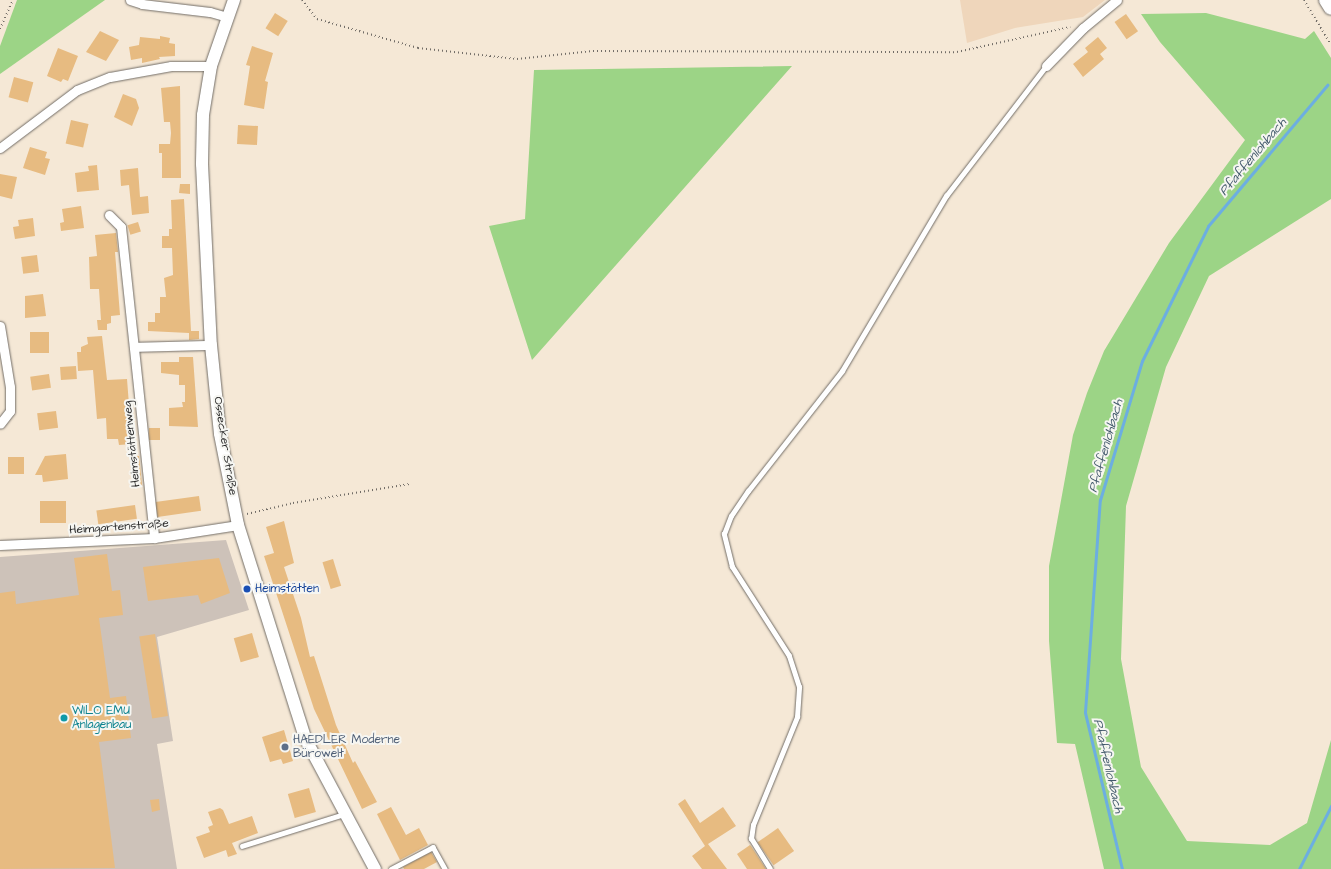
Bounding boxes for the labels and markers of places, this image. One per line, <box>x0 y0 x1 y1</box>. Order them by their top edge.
place label: Heimstätten <box>255 582 319 596</box>
marker: Heimstätten <box>242 584 252 594</box>
place label: WILO EMU Anlagenbau <box>72 704 131 732</box>
marker: WILO EMU Anlagenbau <box>59 713 69 723</box>
place label: HAEDLER Moderne Bürowelt <box>293 733 400 761</box>
marker: HAEDLER Moderne Bürowelt <box>280 742 290 752</box>

